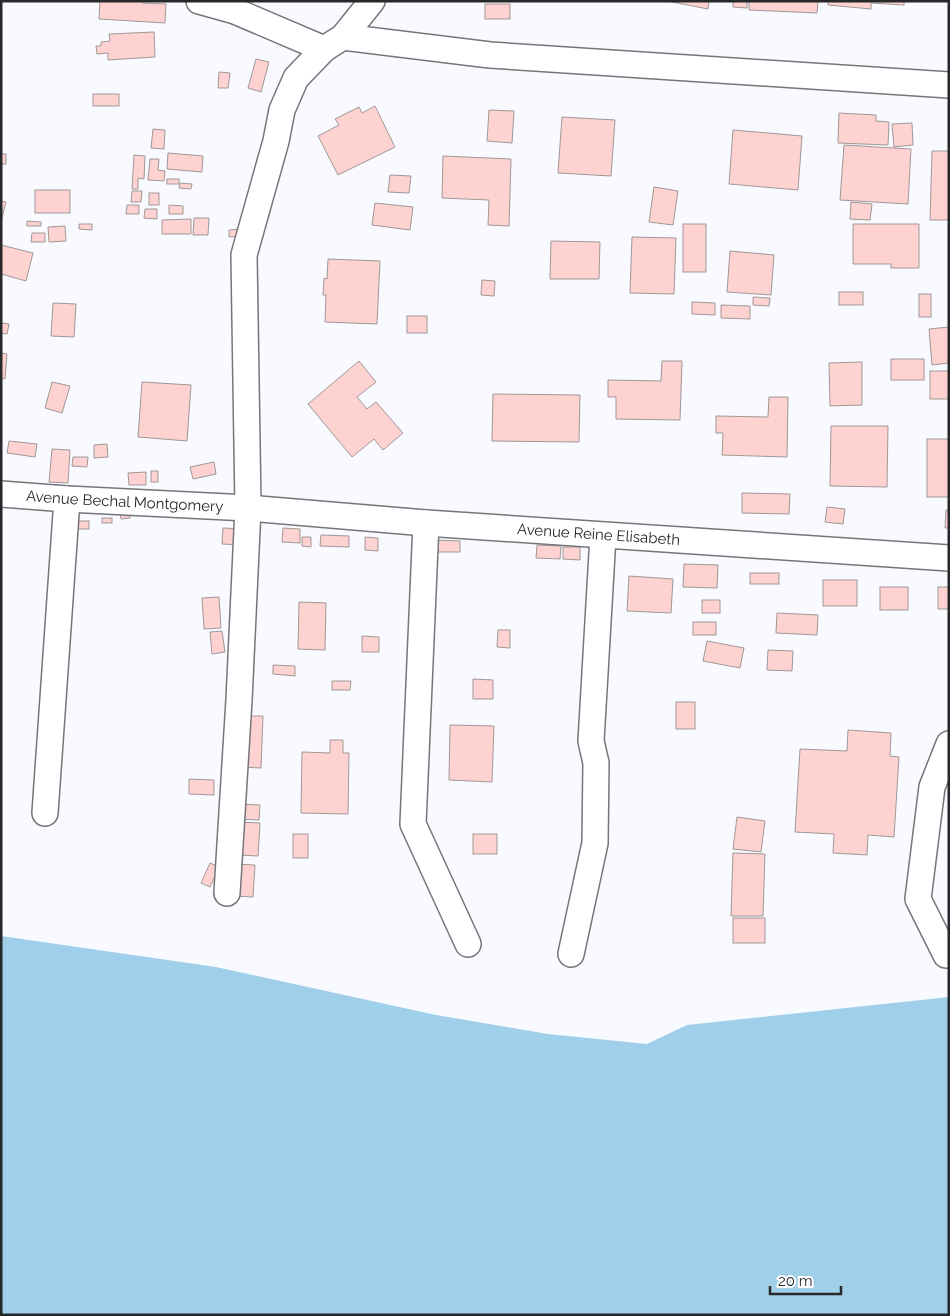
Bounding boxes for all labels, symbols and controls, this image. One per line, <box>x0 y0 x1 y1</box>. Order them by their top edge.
street label: Avenue Bechal Montgomery <box>25 487 224 516</box>
street label: Avenue Reine Elisabeth <box>516 520 681 549</box>
scale bar <box>770 1264 841 1296</box>
text: 20 m <box>778 1272 813 1290</box>

